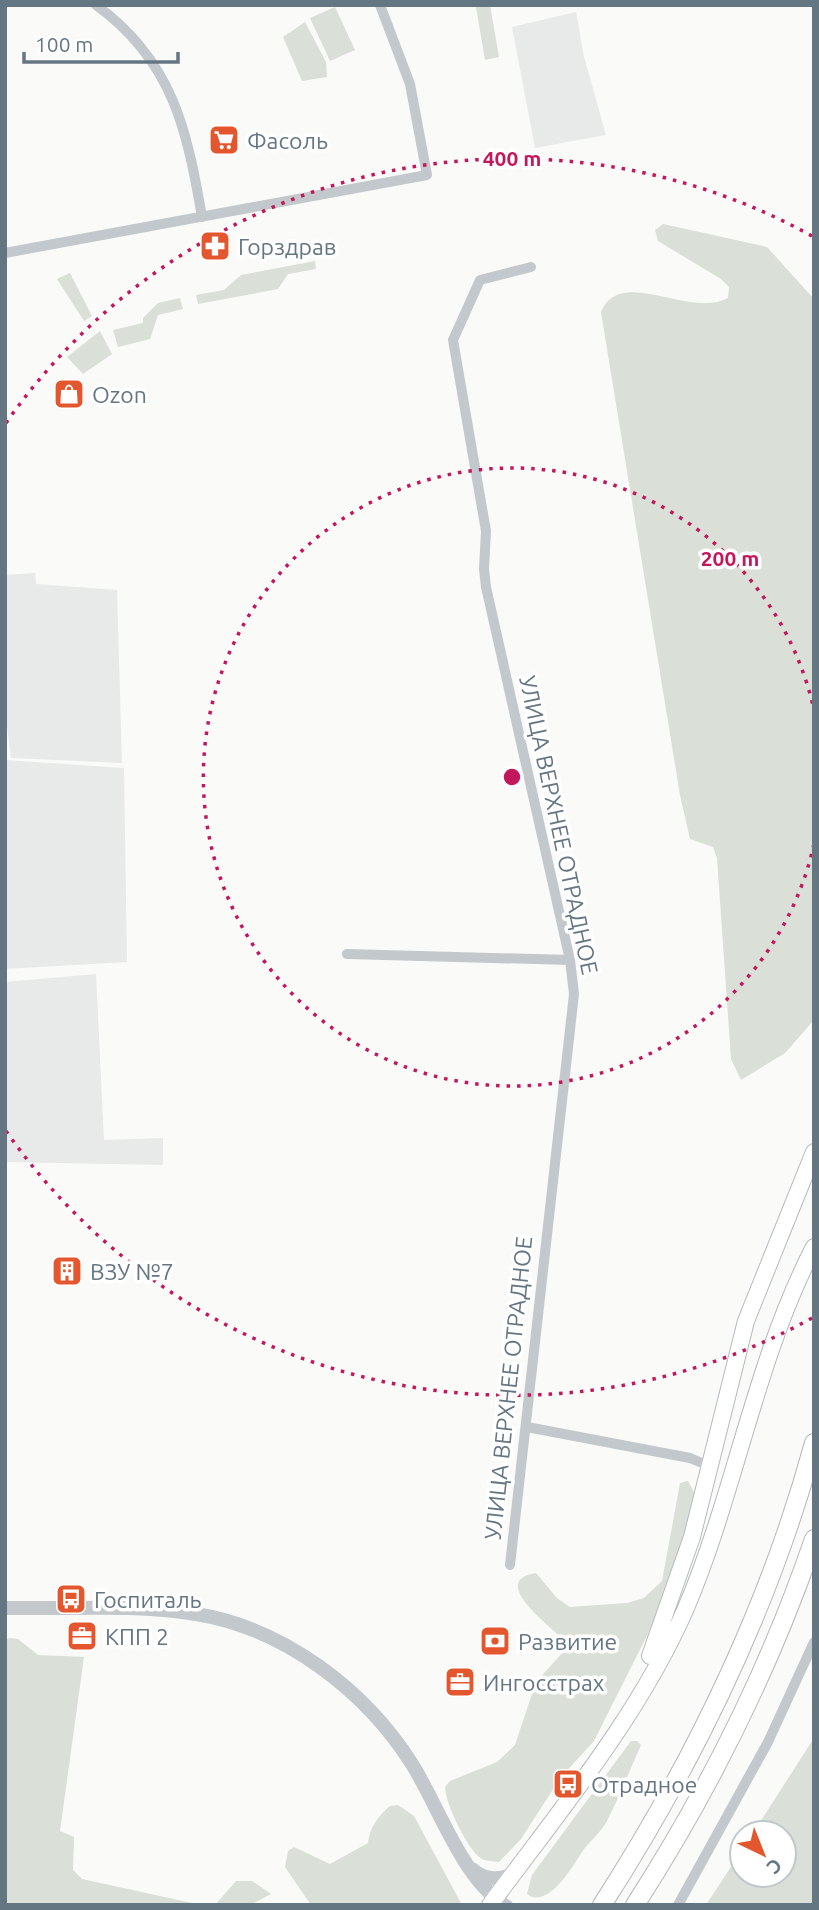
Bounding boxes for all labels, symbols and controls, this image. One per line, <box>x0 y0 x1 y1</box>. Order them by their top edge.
scale bar <box>24 21 178 65</box>
text: 100 m <box>35 32 93 56</box>
supermarket icon: Фасоль <box>207 123 241 157</box>
place label: Фасоль <box>247 128 328 153</box>
text: 400 m <box>483 146 541 170</box>
pharmacy icon: Горздрав <box>198 229 232 263</box>
place label: Горздрав <box>238 234 337 259</box>
shop icon: Ozon <box>52 377 86 411</box>
place label: Ozon <box>92 382 147 407</box>
text: 200 m <box>701 546 759 570</box>
street label: УЛИЦА ВЕРХНЕЕ ОТРАДНОЕ <box>515 673 603 977</box>
centre of rings <box>500 765 524 789</box>
street label: УЛИЦА ВЕРХНЕЕ ОТРАДНОЕ <box>480 1235 536 1541</box>
building icon: ВЗУ №7 <box>50 1254 84 1288</box>
place label: ВЗУ №7 <box>90 1259 174 1284</box>
bus stop icon: Госпиталь <box>54 1582 88 1616</box>
place label: Госпиталь <box>94 1587 202 1612</box>
office icon: КПП 2 <box>65 1619 99 1653</box>
place label: КПП 2 <box>105 1624 169 1649</box>
bank icon: Развитие <box>478 1624 512 1658</box>
place label: Развитие <box>518 1629 617 1654</box>
office icon: Ингосстрах <box>443 1665 477 1699</box>
place label: Ингосстрах <box>483 1670 605 1695</box>
bus stop icon: Отрадное <box>551 1767 585 1801</box>
place label: Отрадное <box>591 1772 697 1797</box>
north arrow <box>728 1819 798 1889</box>
text: С <box>763 1854 787 1879</box>

